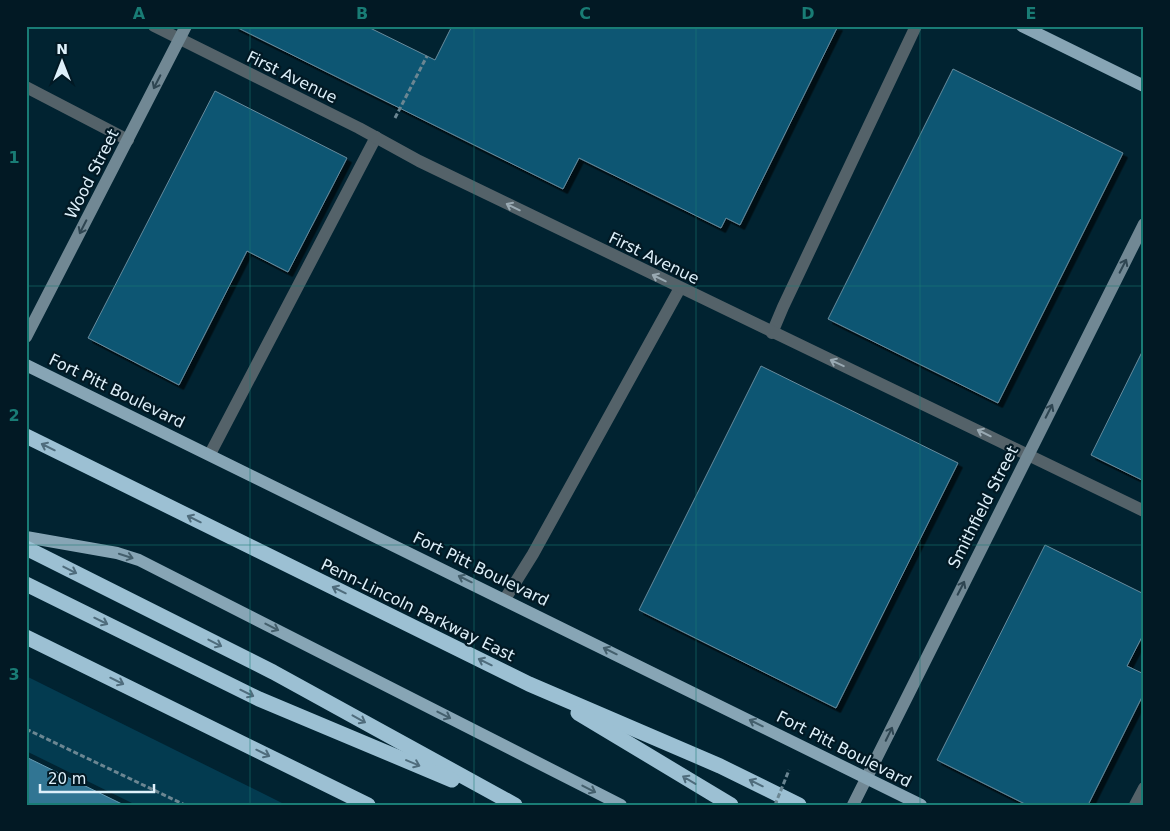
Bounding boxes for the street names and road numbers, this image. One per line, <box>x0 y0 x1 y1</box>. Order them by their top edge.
street label: First Avenue <box>244 47 340 107</box>
street label: Wood Street <box>61 126 123 222</box>
street label: First Avenue <box>606 228 702 288</box>
street label: Fort Pitt Boulevard <box>46 350 188 432</box>
street label: Smithfield Street <box>944 443 1022 571</box>
street label: Fort Pitt Boulevard <box>410 528 552 610</box>
street label: Penn-Lincoln Parkway East <box>318 555 518 665</box>
street label: Fort Pitt Boulevard <box>773 707 915 791</box>

